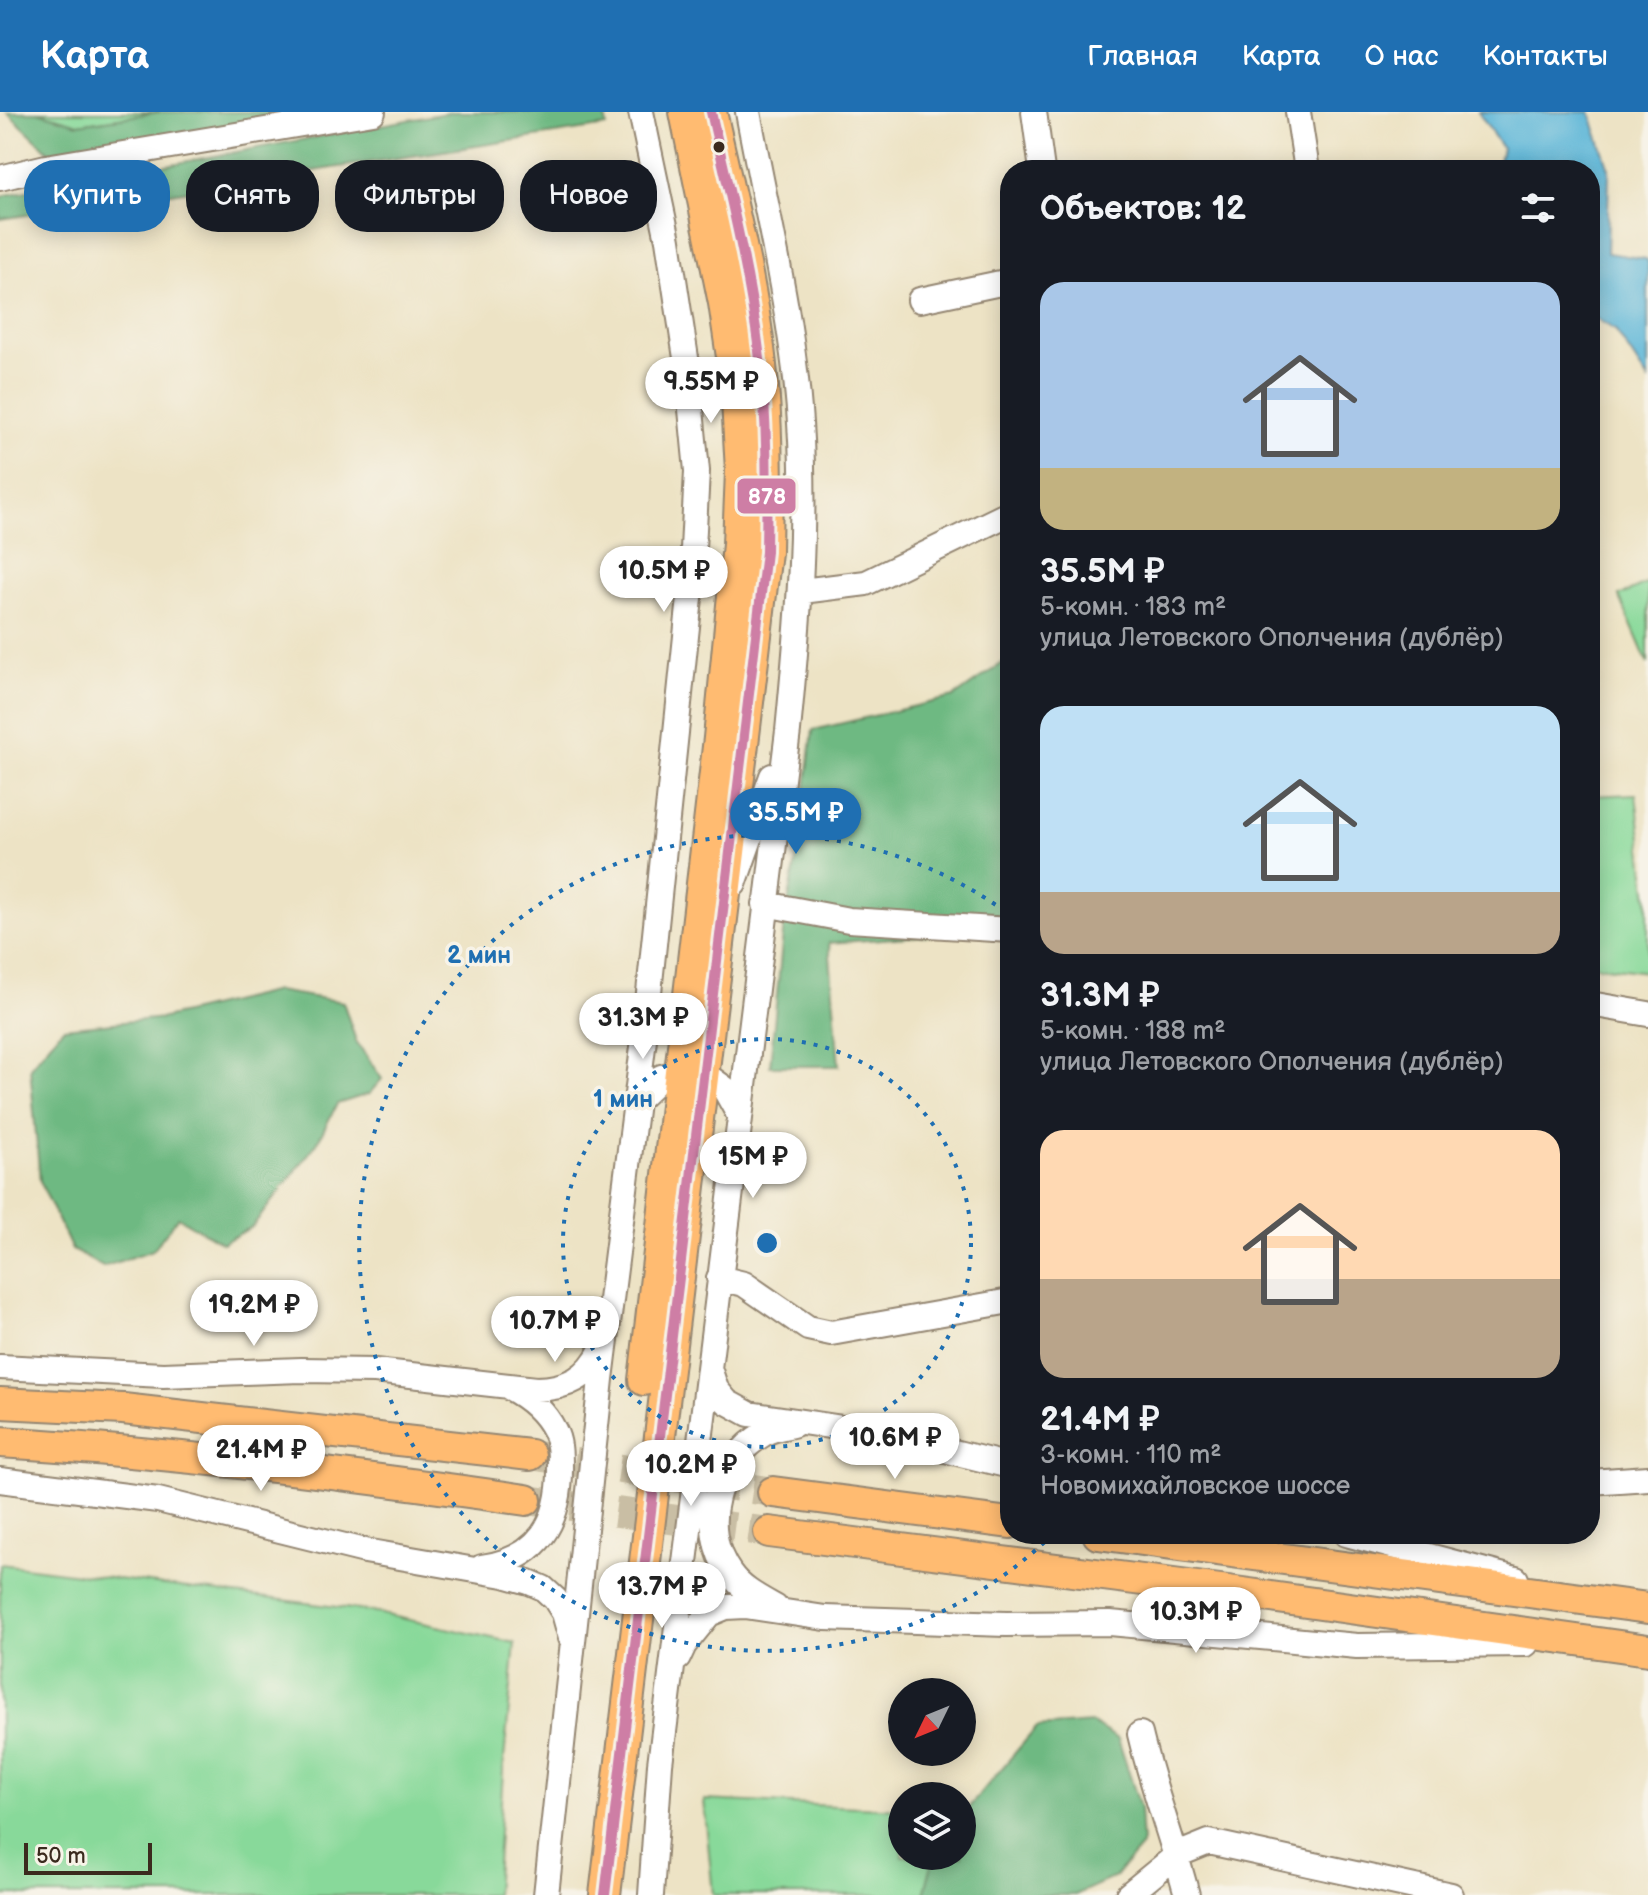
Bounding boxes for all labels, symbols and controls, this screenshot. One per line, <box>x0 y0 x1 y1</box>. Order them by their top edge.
text: Карта <box>40 34 149 79</box>
text: Главная <box>1087 40 1198 73</box>
text: Карта <box>1242 40 1321 73</box>
text: О нас <box>1365 40 1438 73</box>
text: Контакты <box>1482 40 1608 73</box>
unlabelled marker <box>711 139 727 155</box>
chip: Купить <box>24 160 170 232</box>
chip: Снять <box>186 160 319 232</box>
chip: Фильтры <box>335 160 504 232</box>
chip: Новое <box>520 160 657 232</box>
icon: filters <box>1516 186 1560 230</box>
text: Объектов: 12 <box>1040 188 1246 229</box>
icon: home <box>1228 334 1372 478</box>
pin: 9.55M ₽ <box>637 357 785 425</box>
text: 9.55M ₽ <box>663 367 759 398</box>
line badge: 878 <box>736 477 797 515</box>
text: 878 <box>748 484 786 511</box>
pin: 10.5M ₽ <box>590 546 738 614</box>
text: 35.5M ₽ <box>1040 551 1165 592</box>
text: 10.5M ₽ <box>618 556 710 587</box>
text: 5-комн. · 183 m² <box>1040 592 1226 623</box>
text: улица Летовского Ополчения (дублёр) <box>1040 623 1504 654</box>
icon: home <box>1228 758 1372 902</box>
pin: 35.5M ₽ <box>722 788 870 856</box>
text: 35.5M ₽ <box>748 798 844 829</box>
text: 2 мин <box>447 941 511 970</box>
text: 31.3M ₽ <box>1040 975 1160 1016</box>
pin: 31.3M ₽ <box>569 993 717 1061</box>
text: 31.3M ₽ <box>597 1003 689 1034</box>
text: 5-комн. · 188 m² <box>1040 1016 1225 1047</box>
text: улица Летовского Ополчения (дублёр) <box>1040 1047 1504 1078</box>
text: 1 мин <box>593 1085 653 1114</box>
pin: 15M ₽ <box>697 1132 809 1200</box>
text: 15M ₽ <box>718 1142 788 1173</box>
icon: home <box>1228 1182 1372 1326</box>
centre of rings <box>753 1229 781 1257</box>
pin: 19.2M ₽ <box>180 1280 328 1348</box>
text: 19.2M ₽ <box>208 1290 300 1321</box>
pin: 10.7M ₽ <box>481 1296 629 1364</box>
text: 10.7M ₽ <box>509 1306 601 1337</box>
text: 21.4M ₽ <box>1040 1399 1160 1440</box>
pin: 10.6M ₽ <box>821 1413 969 1481</box>
text: 10.6M ₽ <box>848 1423 942 1454</box>
pin: 21.4M ₽ <box>187 1425 335 1493</box>
text: 21.4M ₽ <box>215 1435 307 1466</box>
pin: 10.2M ₽ <box>617 1440 765 1508</box>
text: 3-комн. · 110 m² <box>1040 1440 1222 1471</box>
text: 10.2M ₽ <box>644 1450 738 1481</box>
text: Новомихайловское шоссе <box>1040 1471 1350 1502</box>
pin: 13.7M ₽ <box>588 1562 736 1630</box>
text: 13.7M ₽ <box>617 1572 707 1603</box>
pin: 10.3M ₽ <box>1122 1587 1270 1655</box>
text: 10.3M ₽ <box>1150 1597 1242 1628</box>
north arrow <box>888 1678 976 1766</box>
map controls <box>888 1678 976 1870</box>
button: layers <box>888 1782 976 1870</box>
scale bar <box>24 1839 152 1875</box>
text: 50 m <box>36 1843 86 1870</box>

